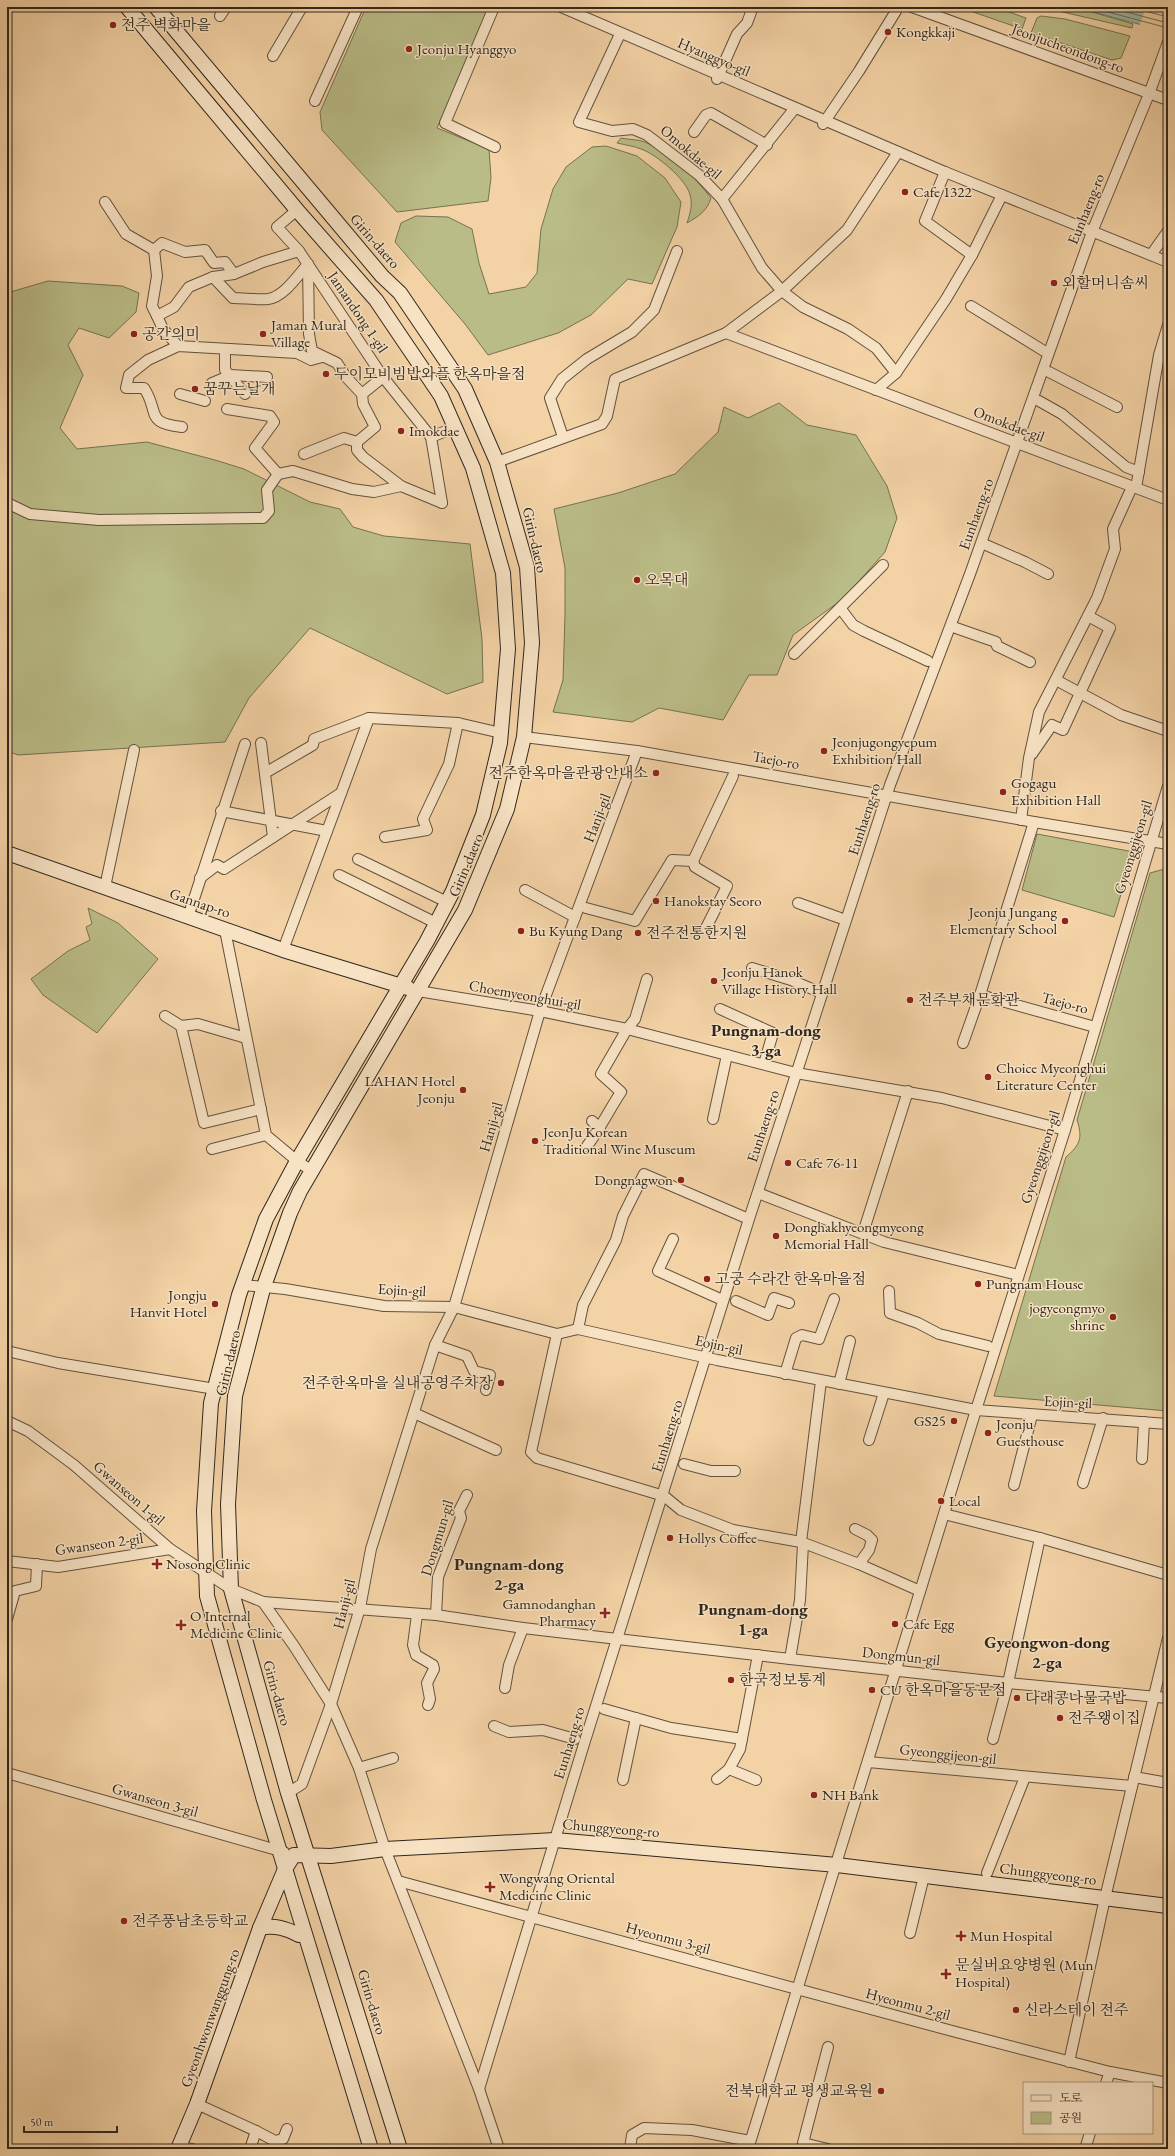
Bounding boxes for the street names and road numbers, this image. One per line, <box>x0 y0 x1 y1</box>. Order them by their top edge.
street label: Jeonjucheondong-ro <box>1007 18 1127 77</box>
street label: Hyanggyo-gil <box>675 33 754 80</box>
street label: Omokdae-gil <box>657 120 726 183</box>
street label: Eunhaeng-ro <box>1063 171 1108 247</box>
street label: Girin-daero <box>346 209 405 272</box>
street label: Jamandong 1-gil <box>323 266 393 356</box>
street label: Omokdae-gil <box>971 401 1048 446</box>
street label: Eunhaeng-ro <box>954 475 997 552</box>
street label: Girin-daero <box>519 505 552 575</box>
street label: Taejo-ro <box>751 746 801 773</box>
street label: Eunhaeng-ro <box>843 780 884 857</box>
street label: Hanji-gil <box>579 790 615 845</box>
street label: Gyeonggijeon-gil <box>1109 797 1156 896</box>
street label: Girin-daero <box>444 830 487 899</box>
street label: Gannap-ro <box>167 883 233 922</box>
street label: Choemyeonghui-gil <box>467 975 583 1014</box>
street label: Taejo-ro <box>1040 987 1091 1018</box>
street label: Eunhaeng-ro <box>742 1087 783 1164</box>
street label: Hanji-gil <box>474 1099 507 1154</box>
street label: Gyeonggijeon-gil <box>1015 1107 1064 1206</box>
street label: Eojin-gil <box>377 1279 427 1300</box>
street label: Girin-daero <box>211 1328 244 1398</box>
street label: Eojin-gil <box>693 1330 745 1359</box>
street label: Eojin-gil <box>1043 1391 1093 1412</box>
street label: Eunhaeng-ro <box>646 1397 687 1474</box>
street label: Gwanseon 1-gil <box>90 1456 169 1529</box>
street label: Dongmun-gil <box>416 1497 457 1578</box>
street label: Gwanseon 2-gil <box>54 1528 145 1559</box>
street label: Hanji-gil <box>328 1576 359 1631</box>
street label: Dongmun-gil <box>861 1642 942 1669</box>
street label: Girin-daero <box>259 1658 296 1728</box>
street label: Eunhaeng-ro <box>548 1704 589 1781</box>
street label: Gyeonggijeon-gil <box>899 1739 998 1768</box>
street label: Gwanseon 3-gil <box>110 1778 201 1821</box>
street label: Chunggyeong-ro <box>562 1814 660 1841</box>
street label: Chunggyeong-ro <box>998 1858 1098 1889</box>
street label: Hyeonmu 3-gil <box>624 1917 713 1958</box>
street label: Gyeonhwonwanggung-ro <box>176 1946 243 2090</box>
street label: Girin-daero <box>354 1967 391 2037</box>
street label: Hyeonmu 2-gil <box>864 1983 953 2024</box>

